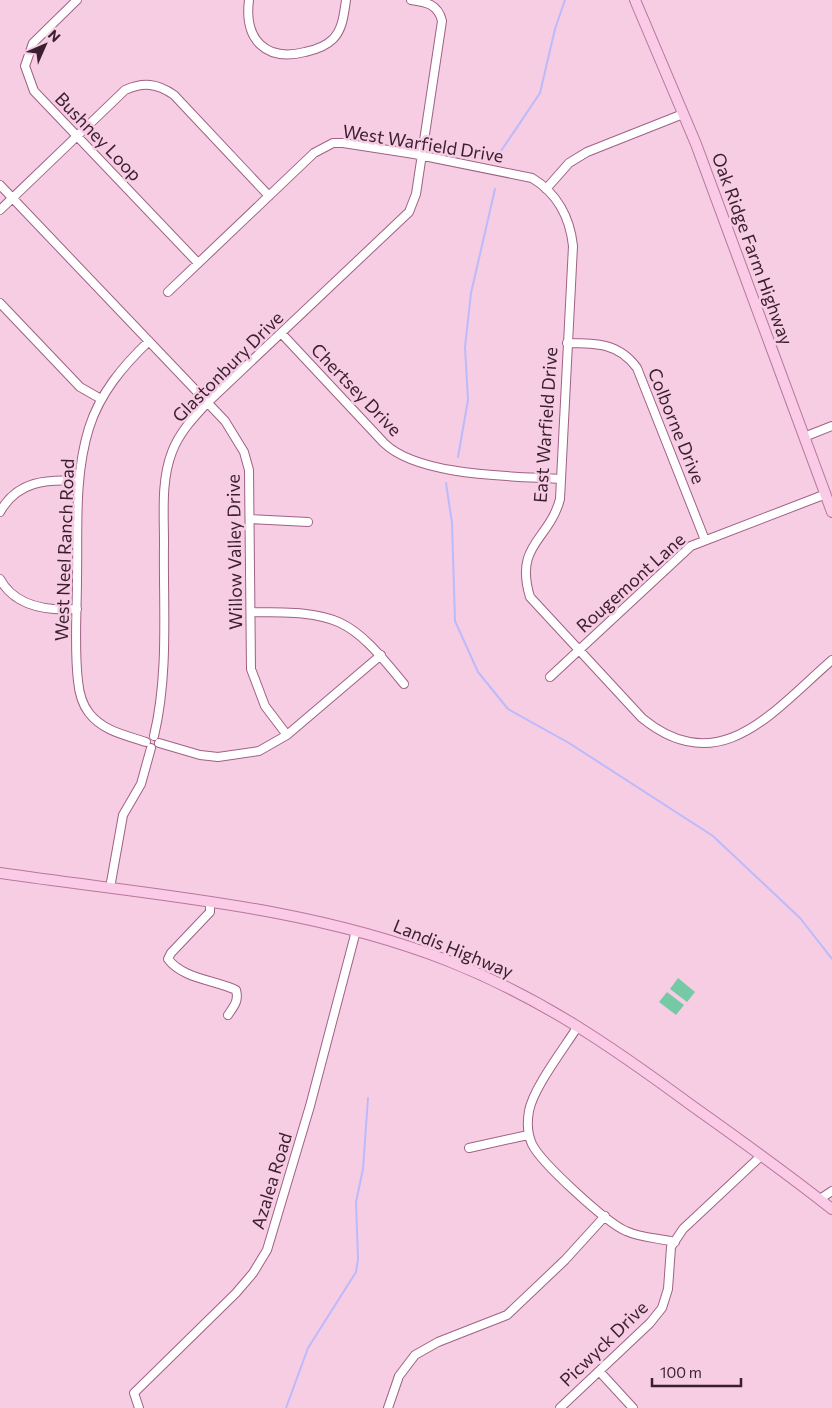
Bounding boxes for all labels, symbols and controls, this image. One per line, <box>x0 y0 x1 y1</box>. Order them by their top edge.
north arrow <box>20 20 70 70</box>
text: N <box>45 26 64 45</box>
street label: Bushney Loop <box>51 87 147 185</box>
street label: West Warfield Drive <box>341 119 505 167</box>
street label: Oak Ridge Farm Highway <box>708 149 798 348</box>
street label: Glastonbury Drive <box>167 306 287 426</box>
street label: Chertsey Drive <box>307 338 406 440</box>
street label: East Warfield Drive <box>529 346 561 504</box>
street label: Colborne Drive <box>644 364 710 487</box>
street label: West Neel Ranch Road <box>50 458 78 642</box>
street label: Willow Valley Drive <box>222 474 246 630</box>
street label: Rougemont Lane <box>572 528 689 637</box>
street label: Landis Highway <box>390 914 517 982</box>
street label: Azalea Road <box>246 1130 296 1232</box>
street label: Picwyck Drive <box>555 1296 652 1391</box>
scale bar <box>652 1356 741 1388</box>
text: 100 m <box>660 1363 702 1381</box>

